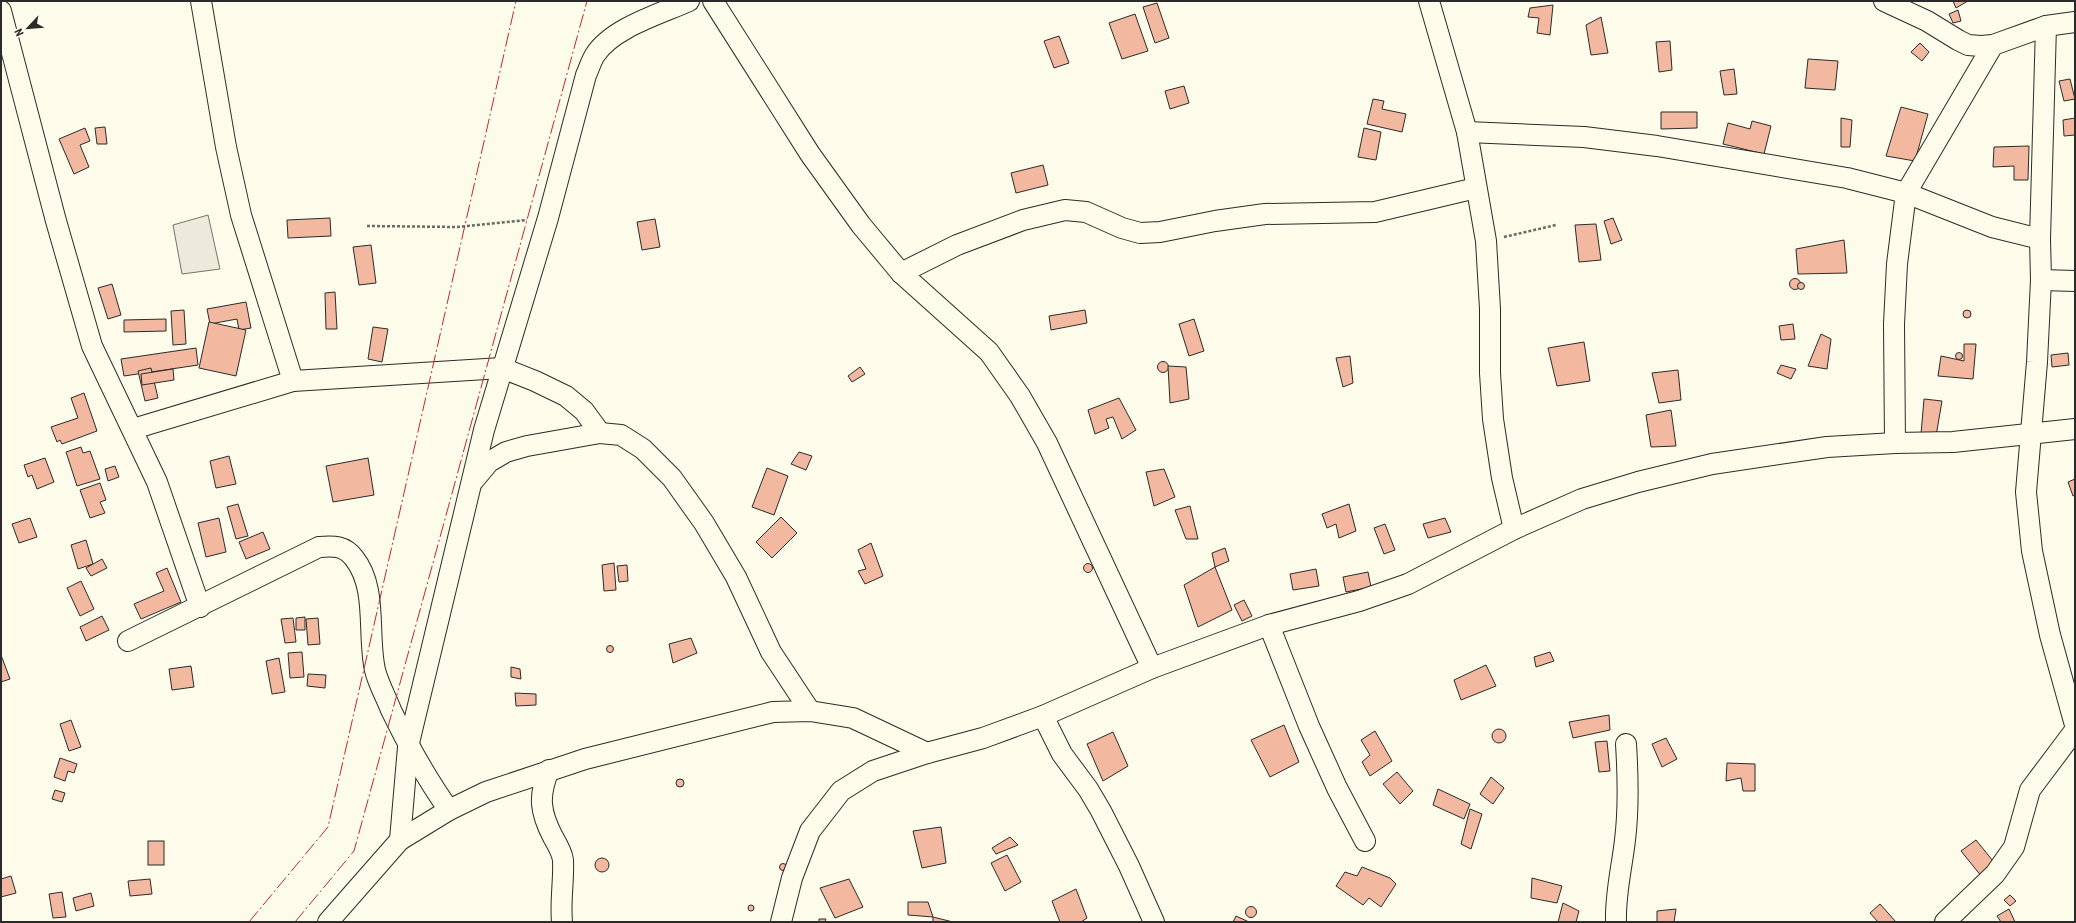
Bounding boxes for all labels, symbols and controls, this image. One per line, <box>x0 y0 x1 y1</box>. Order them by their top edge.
north arrow <box>8 8 48 48</box>
text: N <box>12 26 27 38</box>

